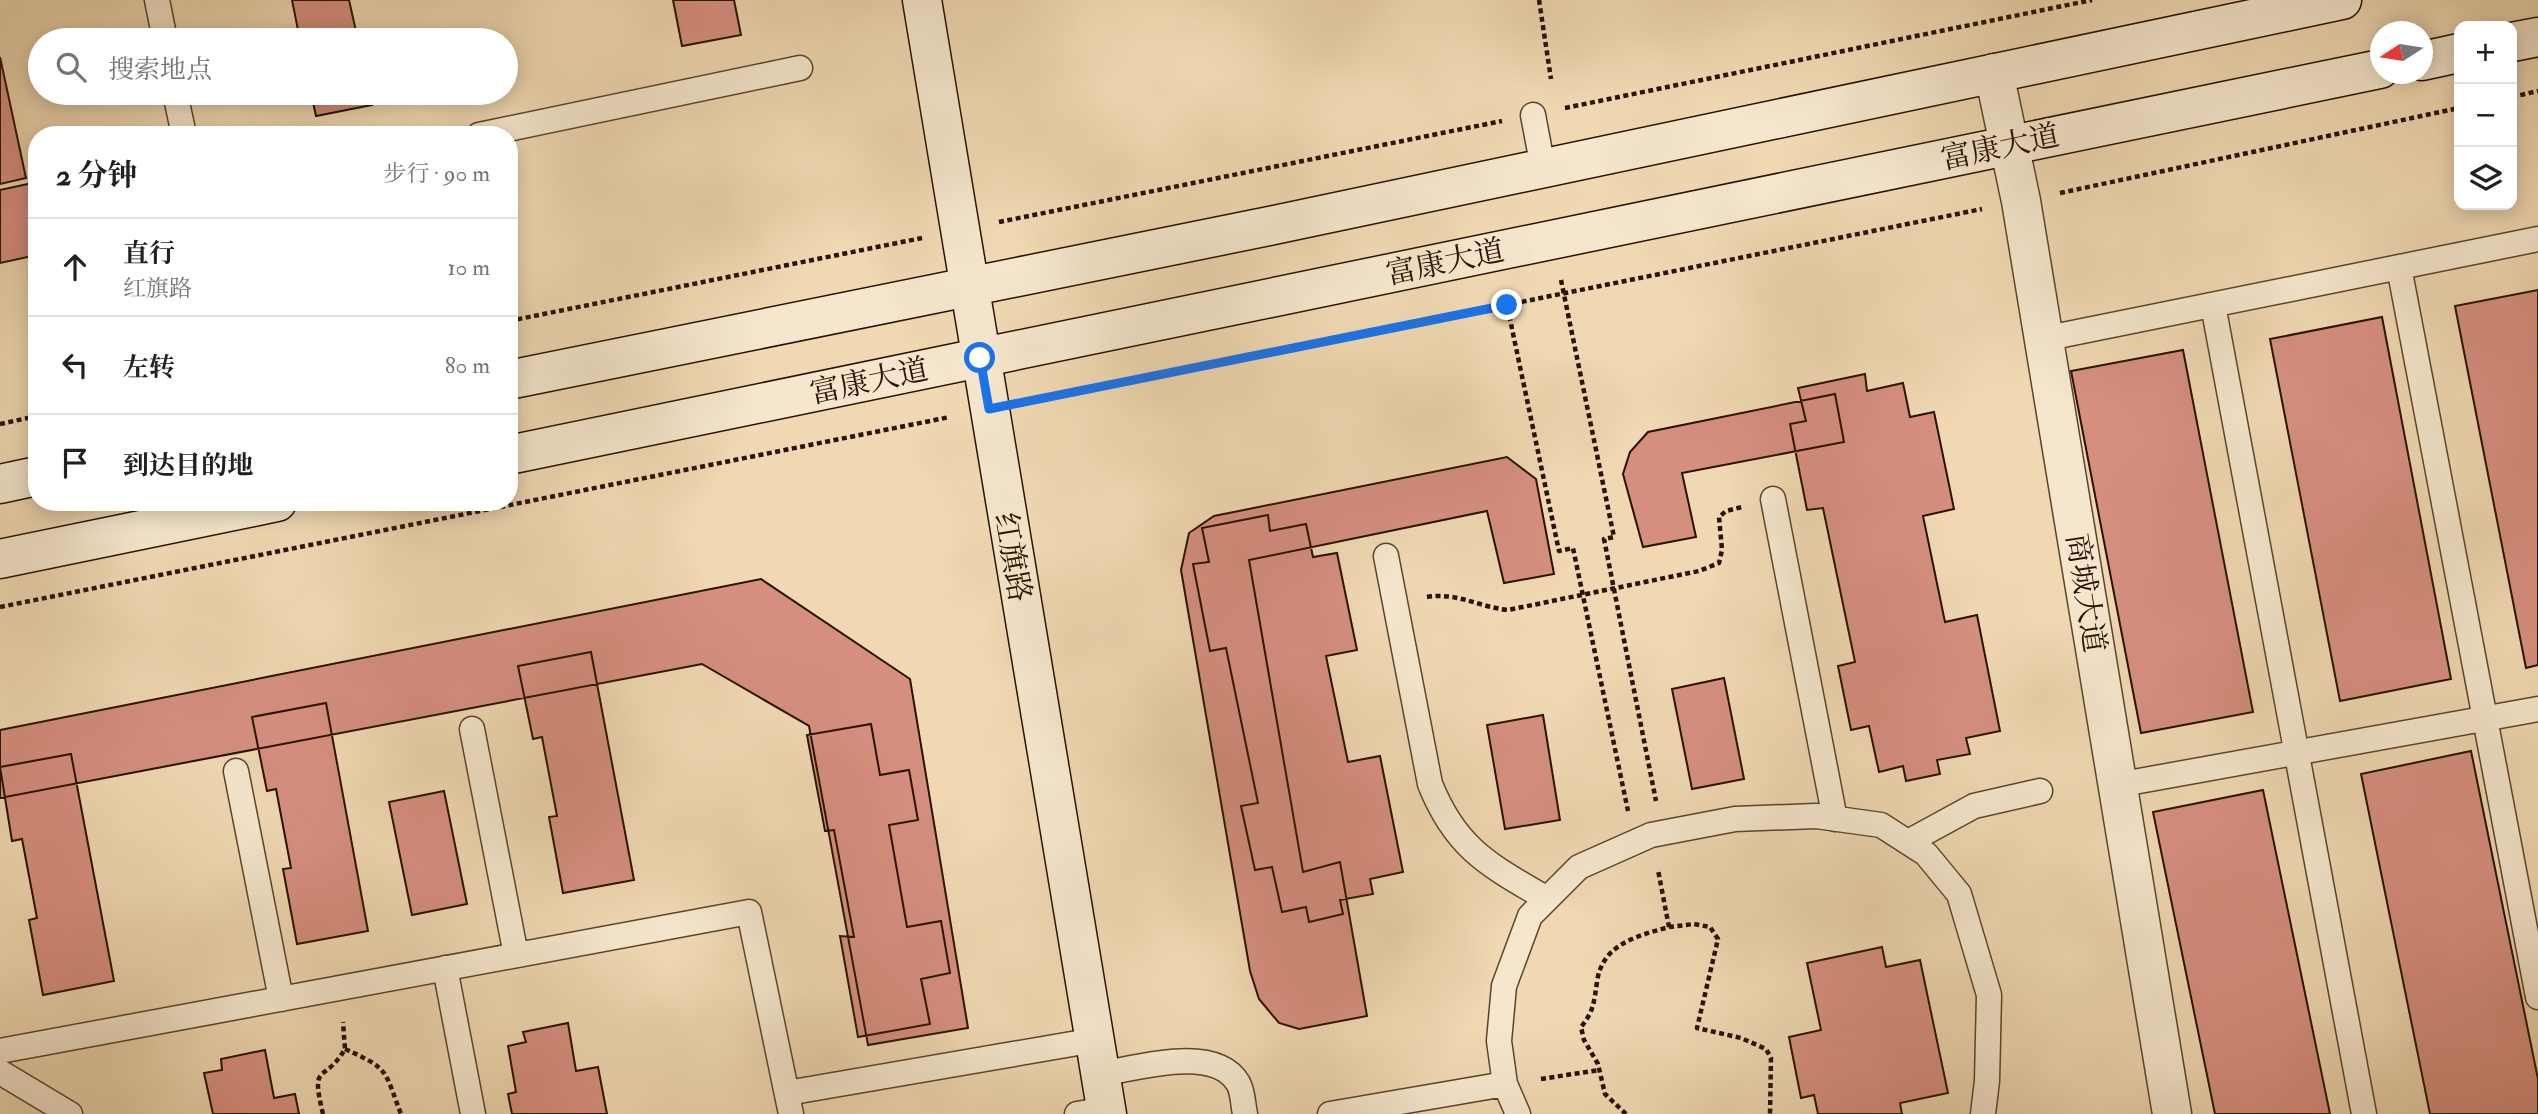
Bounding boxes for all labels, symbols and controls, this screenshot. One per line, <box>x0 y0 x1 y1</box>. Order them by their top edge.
north arrow <box>2370 21 2433 84</box>
map controls <box>2454 21 2517 210</box>
button: + <box>2454 21 2517 84</box>
search box <box>28 28 518 105</box>
icon: search <box>52 48 90 86</box>
text: 搜索地点 <box>108 54 212 86</box>
button: − <box>2454 84 2517 147</box>
street label: 富康大道 <box>1938 117 2063 178</box>
button: layers <box>2454 147 2517 210</box>
text: 2 分钟 <box>56 157 138 194</box>
text: 步行 · 90 m <box>384 159 490 188</box>
street label: 富康大道 <box>1383 232 1508 293</box>
text: 直行 <box>123 238 175 270</box>
icon: ahead <box>56 248 94 286</box>
text: 10 m <box>447 253 490 282</box>
text: 红旗路 <box>123 274 192 303</box>
route end <box>1491 289 1522 320</box>
route start <box>964 342 995 373</box>
icon: left <box>56 346 94 384</box>
text: 80 m <box>445 351 490 380</box>
street label: 富康大道 <box>807 351 932 412</box>
text: 左转 <box>123 352 175 384</box>
icon: arrive <box>56 444 94 482</box>
text: 到达目的地 <box>123 450 253 482</box>
street label: 红旗路 <box>986 510 1039 605</box>
street label: 商城大道 <box>2058 531 2113 655</box>

